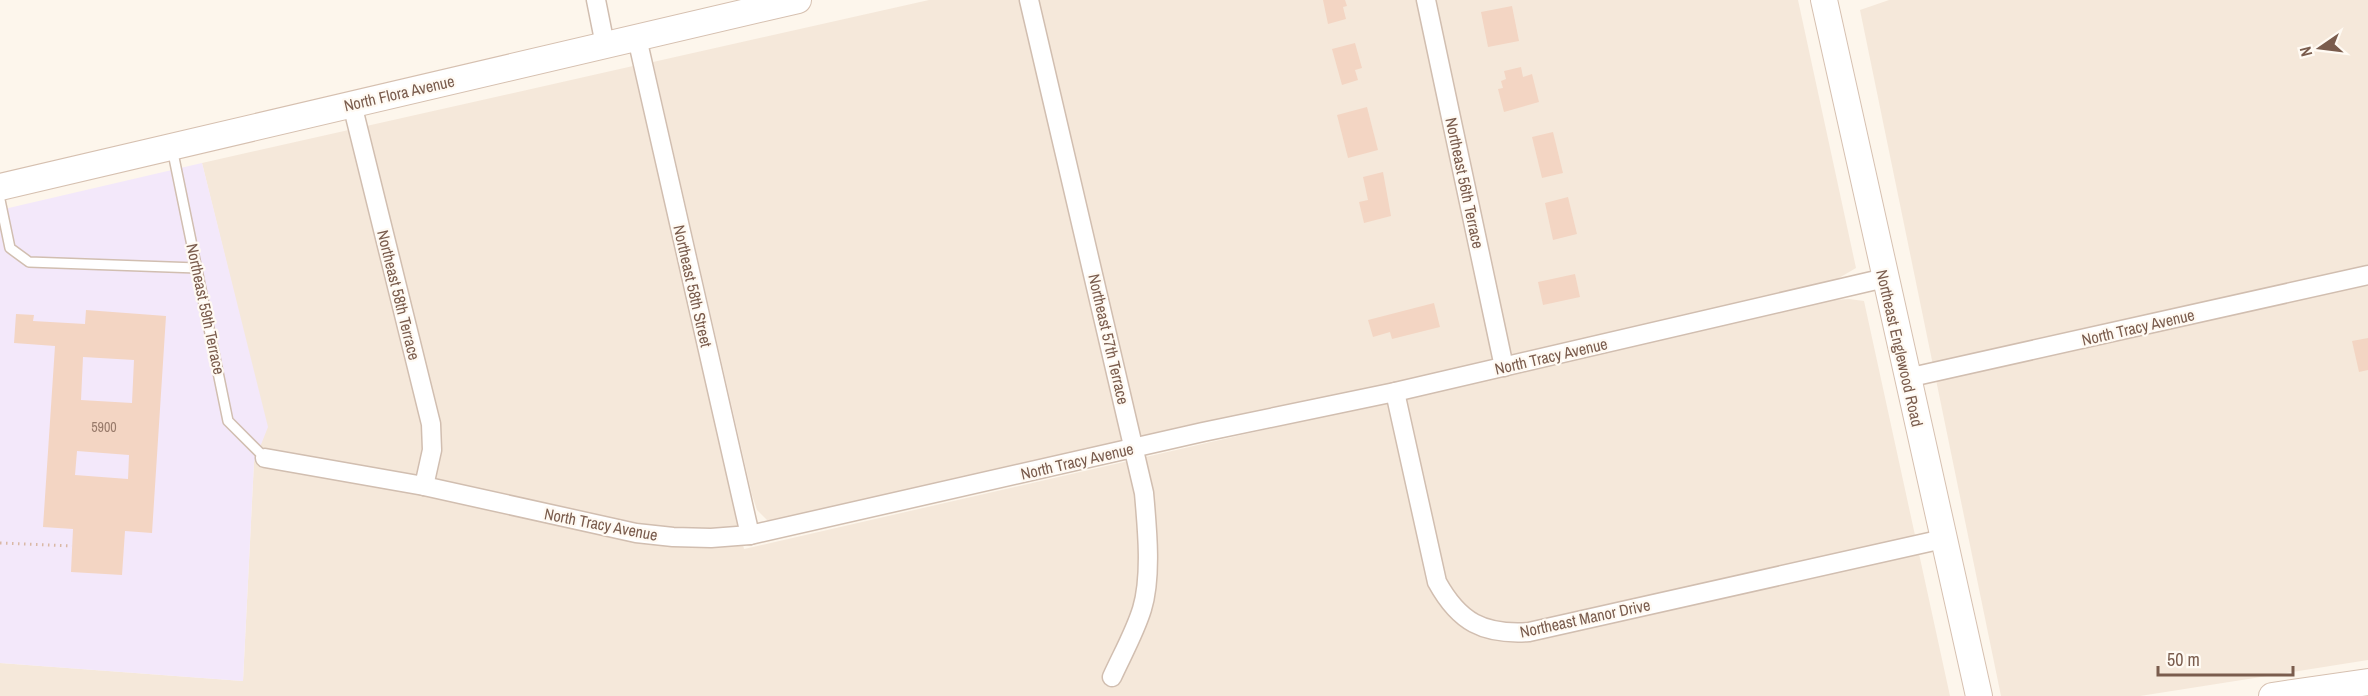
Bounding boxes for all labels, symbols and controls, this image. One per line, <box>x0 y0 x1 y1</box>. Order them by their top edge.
north arrow <box>2290 18 2350 78</box>
text: N <box>2294 44 2317 59</box>
street label: North Flora Avenue <box>342 70 456 116</box>
street label: Northeast 56th Terrace <box>1440 116 1490 250</box>
street label: Northeast 58th Street <box>668 223 718 350</box>
street label: Northeast 58th Terrace <box>372 228 426 362</box>
street label: Northeast 59th Terrace <box>181 242 231 376</box>
street label: Northeast Englewood Road <box>1871 267 1929 429</box>
street label: Northeast 57th Terrace <box>1083 272 1135 406</box>
street label: North Tracy Avenue <box>2079 303 2197 351</box>
street label: North Tracy Avenue <box>1492 332 1610 380</box>
house number: 5900 <box>91 418 117 436</box>
street label: North Tracy Avenue <box>1018 437 1136 485</box>
street label: North Tracy Avenue <box>542 502 660 546</box>
street label: Northeast Manor Drive <box>1518 593 1652 643</box>
scale bar <box>2158 639 2293 677</box>
text: 50 m <box>2167 647 2200 672</box>

